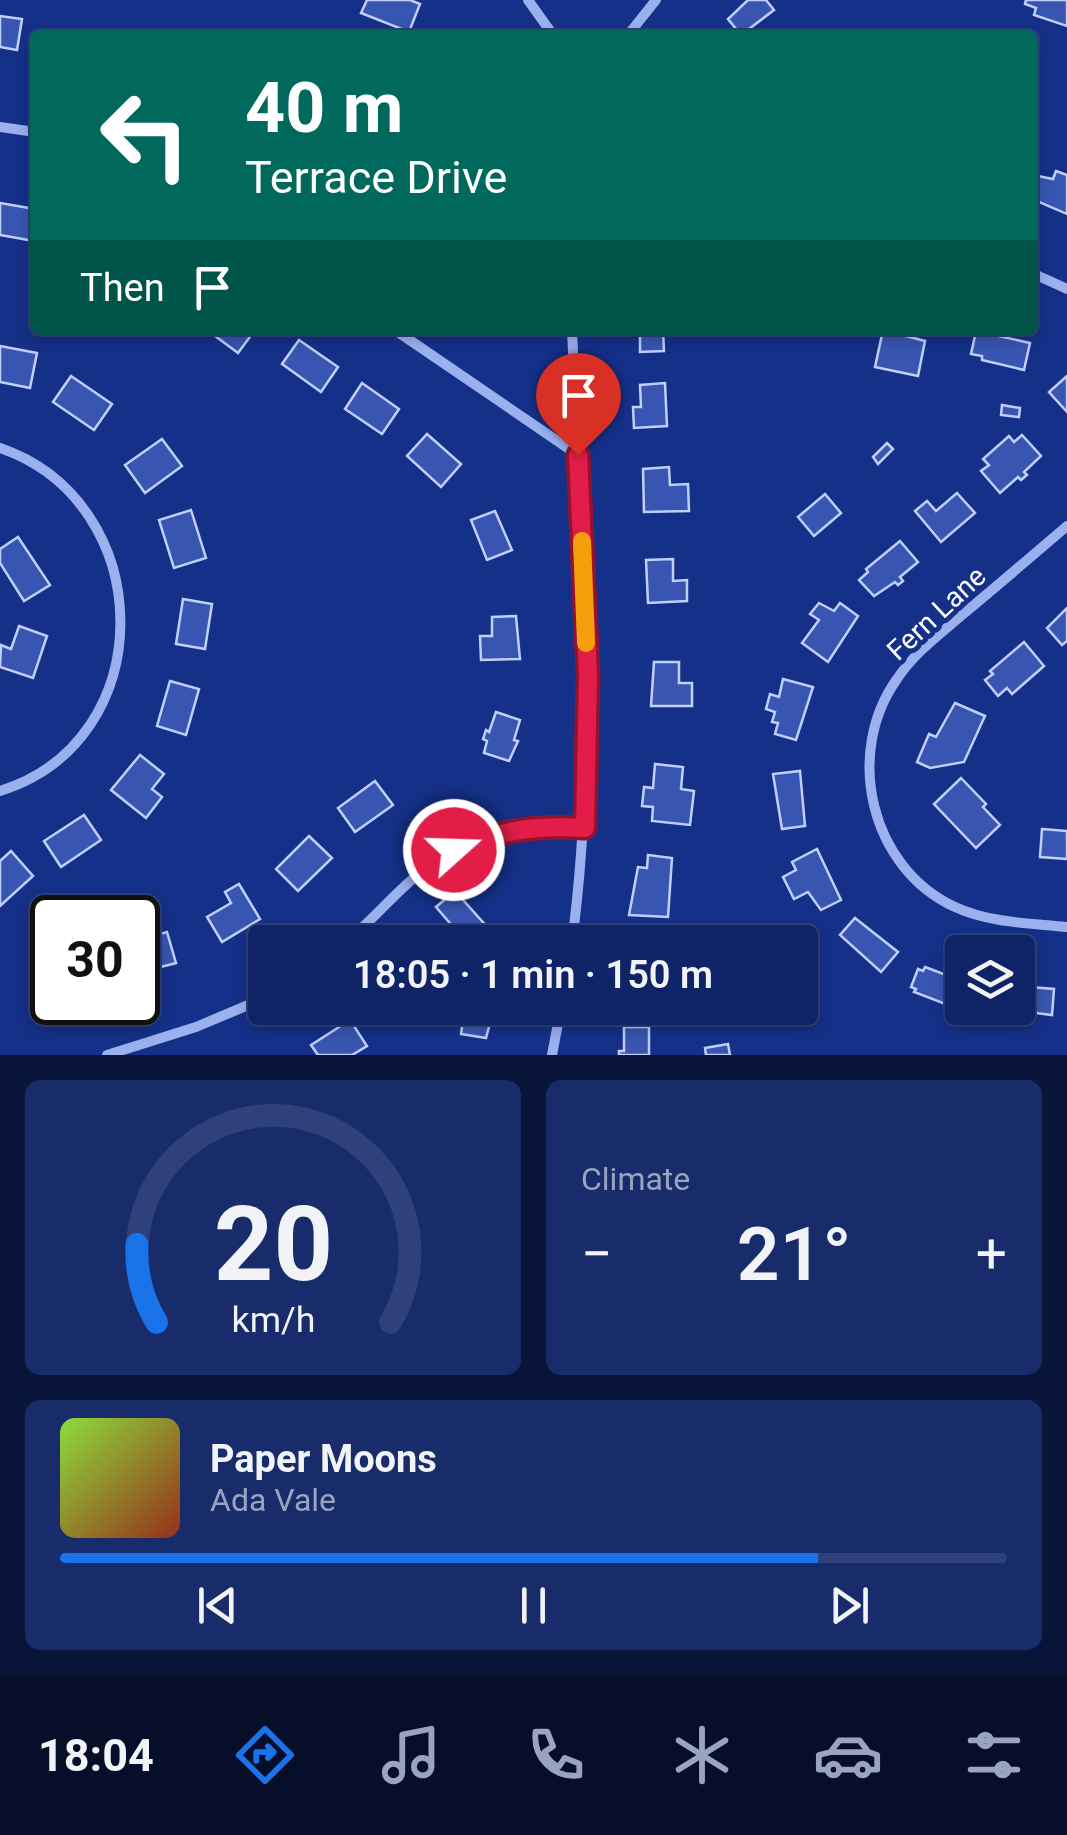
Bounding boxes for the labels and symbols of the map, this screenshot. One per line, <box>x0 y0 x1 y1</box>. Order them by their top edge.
pin <box>536 353 621 456</box>
street label: Fern Lane <box>880 560 992 667</box>
position arrow <box>402 798 506 902</box>
speed limit sign: 30 <box>30 895 160 1025</box>

